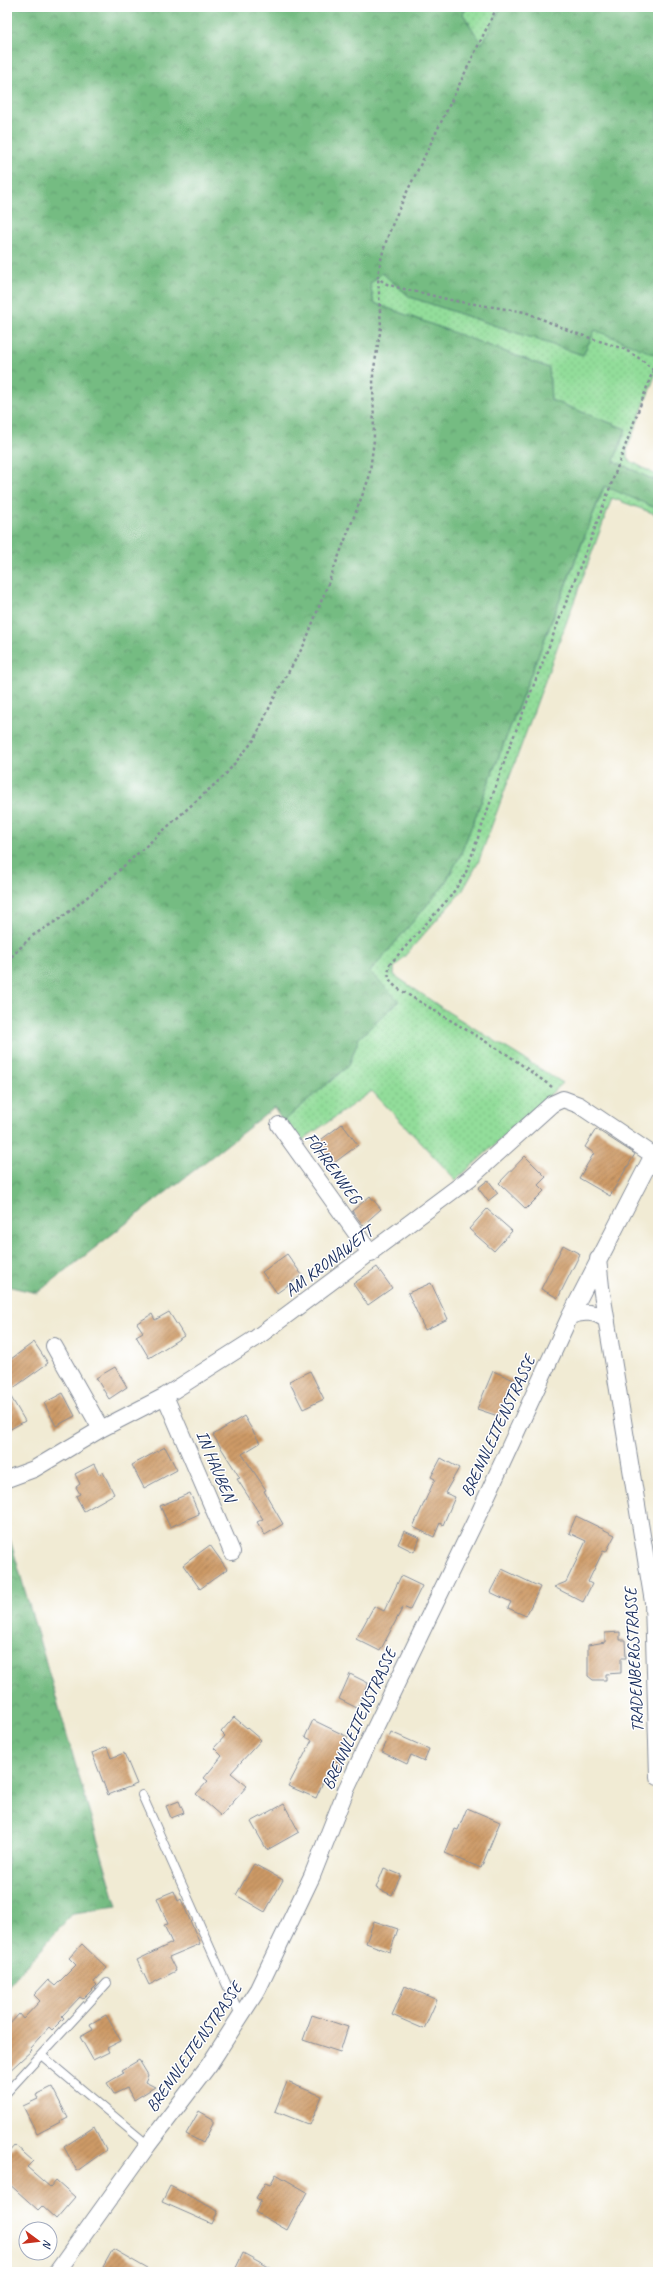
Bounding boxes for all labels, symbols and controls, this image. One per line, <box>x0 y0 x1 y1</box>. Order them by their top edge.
street label: FÖHRENWEG <box>300 1128 367 1209</box>
street label: AM KRONAWETT <box>281 1219 380 1301</box>
street label: BRENNLEITENSTRASSE <box>456 1350 541 1500</box>
street label: IN HAUBEN <box>192 1427 241 1507</box>
street label: TRADENBERGSTRASSE <box>620 1584 648 1733</box>
street label: BRENNLEITENSTRASSE <box>317 1643 402 1793</box>
street label: BRENNLEITENSTRASSE <box>141 1976 248 2116</box>
north arrow <box>18 2221 58 2261</box>
text: N <box>39 2238 55 2251</box>

